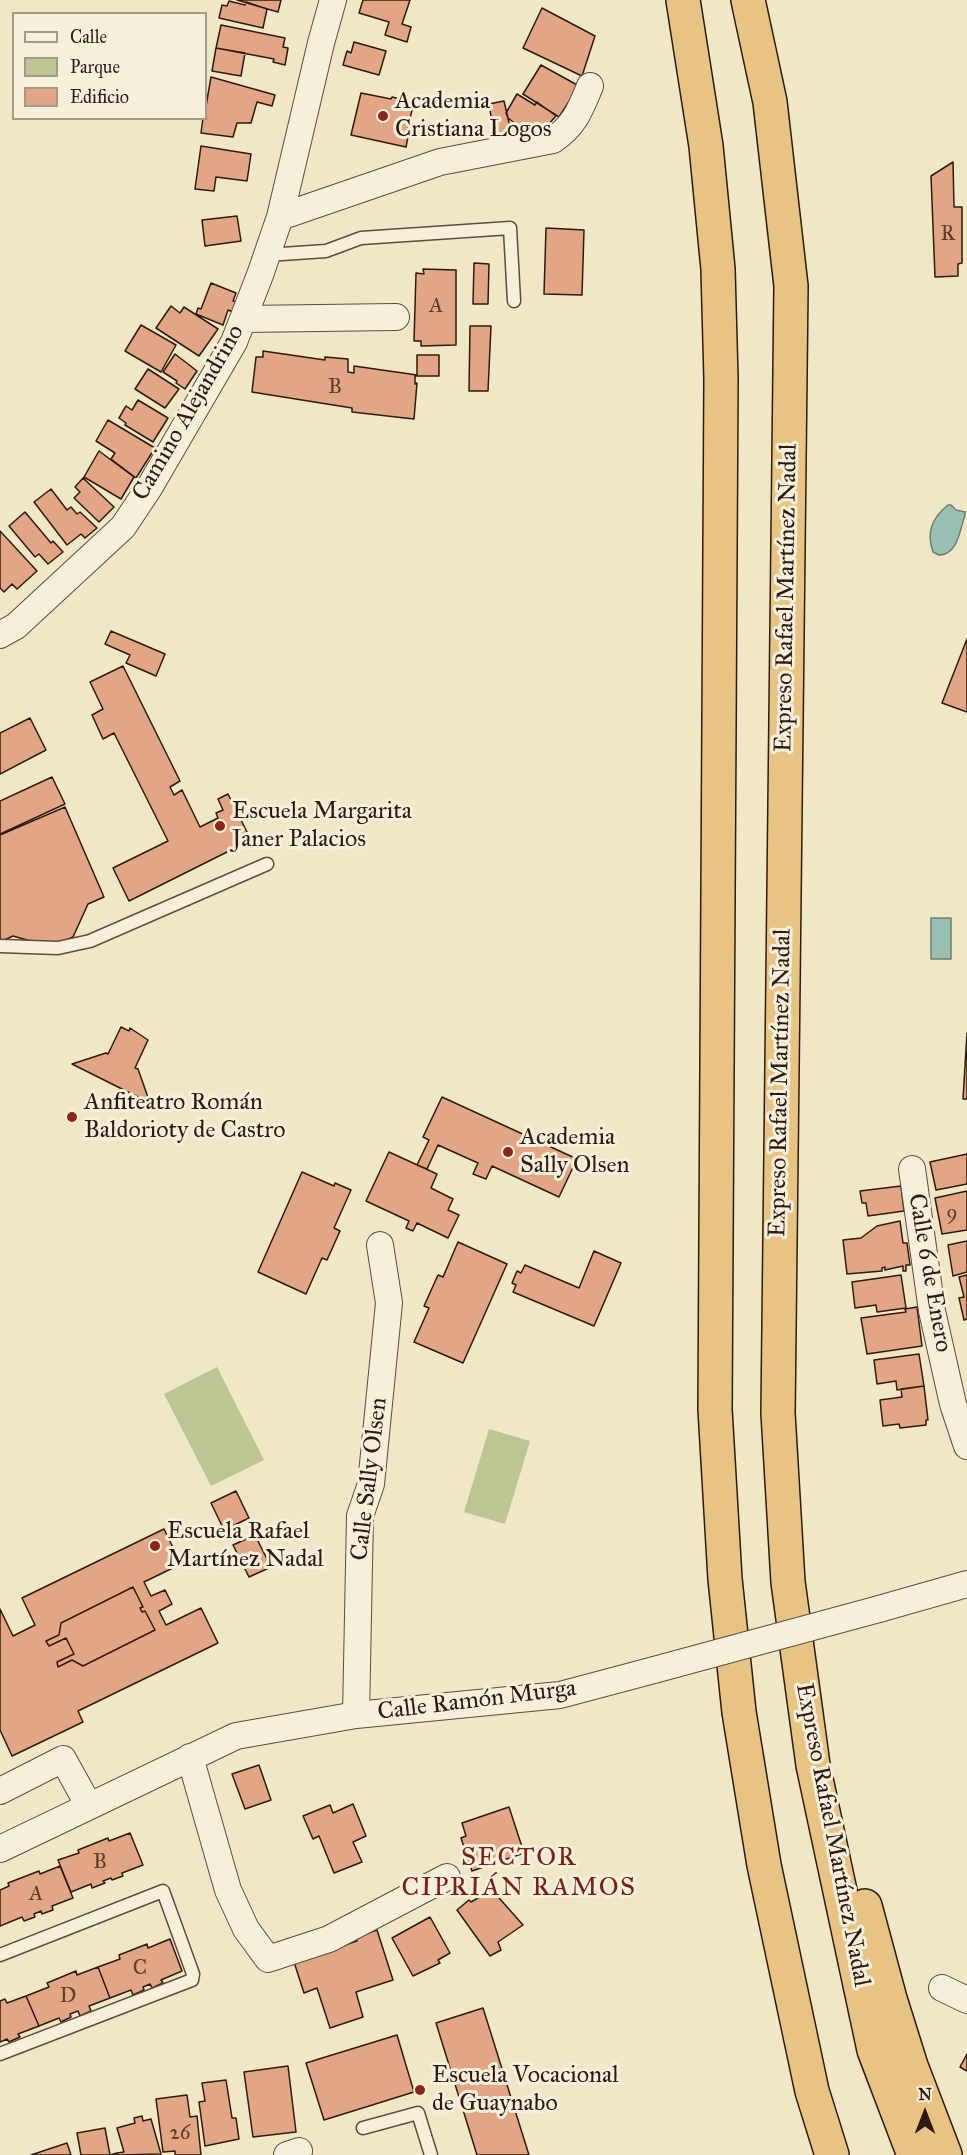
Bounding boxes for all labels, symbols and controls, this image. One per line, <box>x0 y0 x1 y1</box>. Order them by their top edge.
legend <box>12 12 207 120</box>
text: Calle <box>70 26 107 48</box>
text: Parque <box>70 56 120 78</box>
text: Edificio <box>70 86 129 108</box>
place label: Academia Cristiana Logos <box>395 88 551 144</box>
marker: Academia Cristiana Logos <box>376 109 390 123</box>
house number: R <box>941 222 955 248</box>
house number: A <box>429 294 443 320</box>
street label: Camino Alejandrino <box>127 320 251 506</box>
house number: B <box>328 375 342 401</box>
street label: Expreso Rafael Martínez Nadal <box>770 443 804 753</box>
place label: Escuela Margarita Janer Palacios <box>232 798 412 854</box>
marker: Escuela Margarita Janer Palacios <box>213 819 227 833</box>
street label: Expreso Rafael Martínez Nadal <box>764 928 798 1238</box>
place label: Anfiteatro Román Baldorioty de Castro <box>84 1089 285 1145</box>
marker: Anfiteatro Román Baldorioty de Castro <box>65 1110 79 1124</box>
place label: Academia Sally Olsen <box>520 1124 629 1180</box>
marker: Academia Sally Olsen <box>501 1145 515 1159</box>
street label: Calle 6 de Enero <box>901 1191 957 1355</box>
house number: 9 <box>946 1201 958 1227</box>
street label: Calle Sally Olsen <box>346 1396 394 1562</box>
place label: Escuela Rafael Martínez Nadal <box>167 1518 324 1574</box>
marker: Escuela Rafael Martínez Nadal <box>148 1539 162 1553</box>
street label: Calle Ramón Murga <box>376 1675 578 1727</box>
street label: Expreso Rafael Martínez Nadal <box>788 1681 876 1989</box>
district label: SECTOR CIPRIÁN RAMOS <box>402 1843 636 1904</box>
house number: B <box>93 1850 107 1876</box>
house number: A <box>29 1882 43 1908</box>
house number: C <box>133 1956 147 1982</box>
house number: D <box>60 1984 76 2010</box>
place label: Escuela Vocacional de Guaynabo <box>432 2062 619 2118</box>
marker: Escuela Vocacional de Guaynabo <box>413 2083 427 2097</box>
north arrow <box>895 2083 955 2143</box>
text: N <box>918 2085 932 2104</box>
house number: 26 <box>169 2121 191 2147</box>

